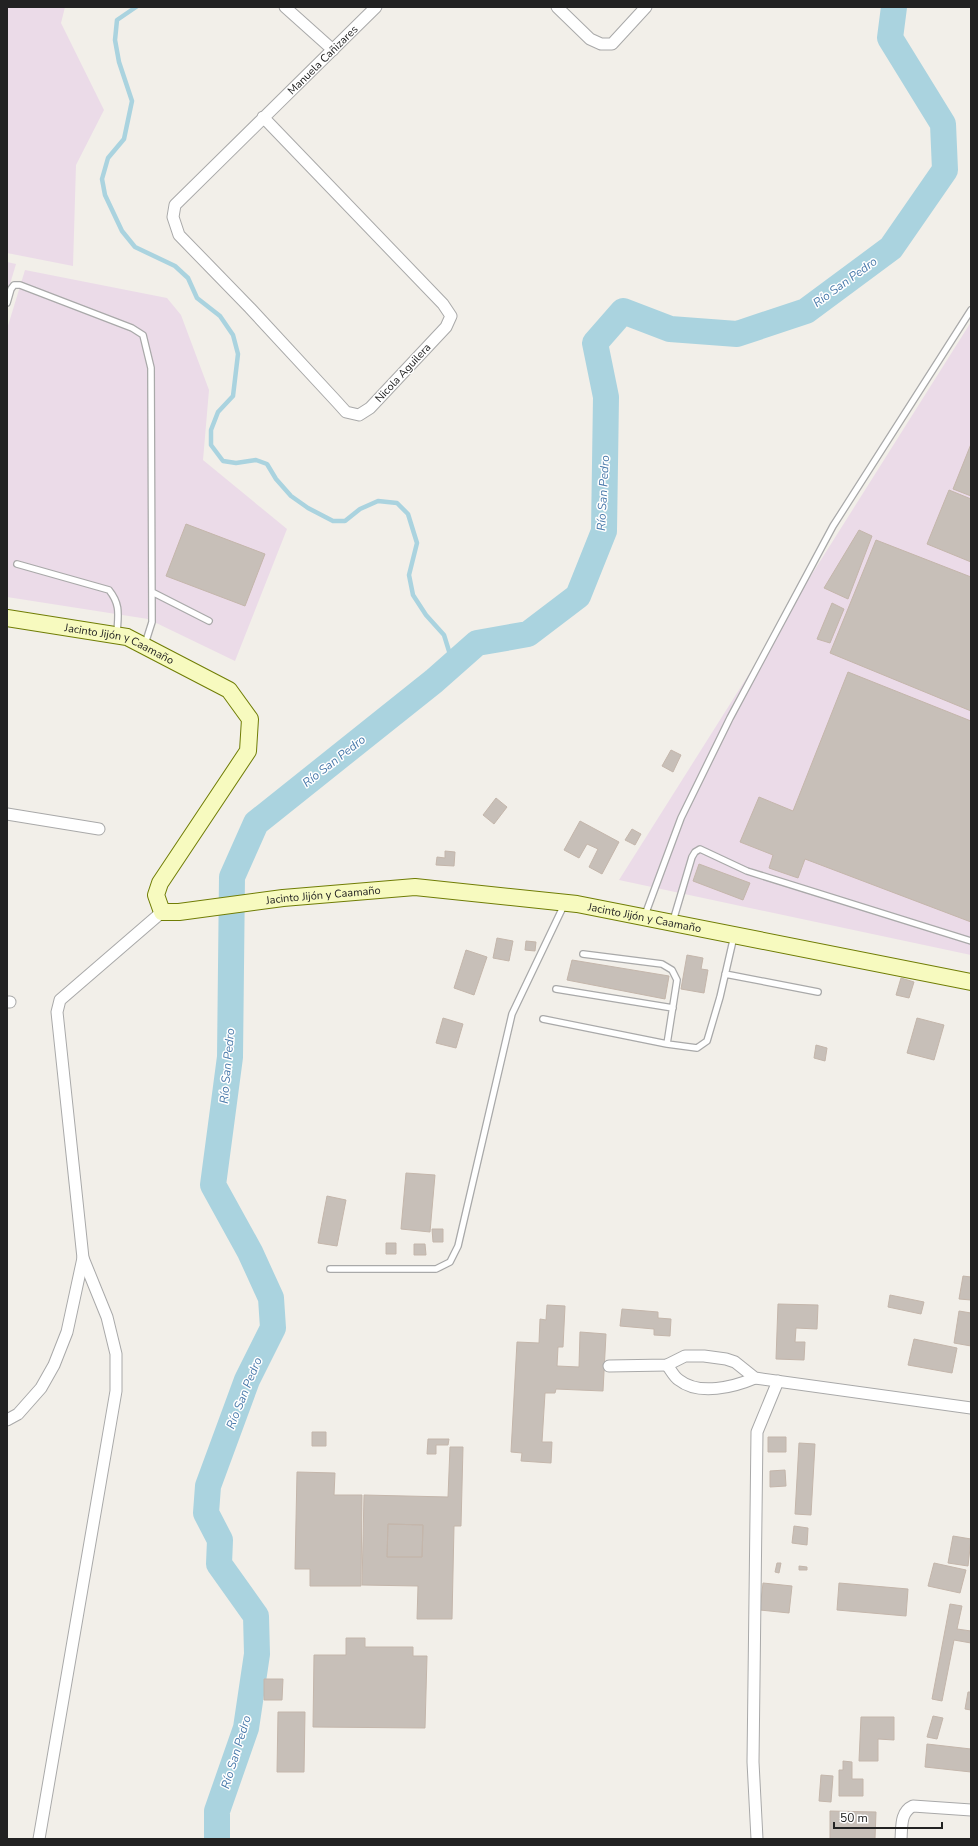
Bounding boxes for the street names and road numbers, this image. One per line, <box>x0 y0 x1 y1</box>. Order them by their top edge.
street label: Manuela Cañizares <box>284 22 361 98</box>
street label: Nicola Aguilera <box>372 340 434 406</box>
street label: Jacinto Jijón y Caamaño <box>63 620 177 668</box>
street label: Jacinto Jijón y Caamaño <box>264 882 381 908</box>
street label: Jacinto Jijón y Caamaño <box>586 899 703 936</box>

